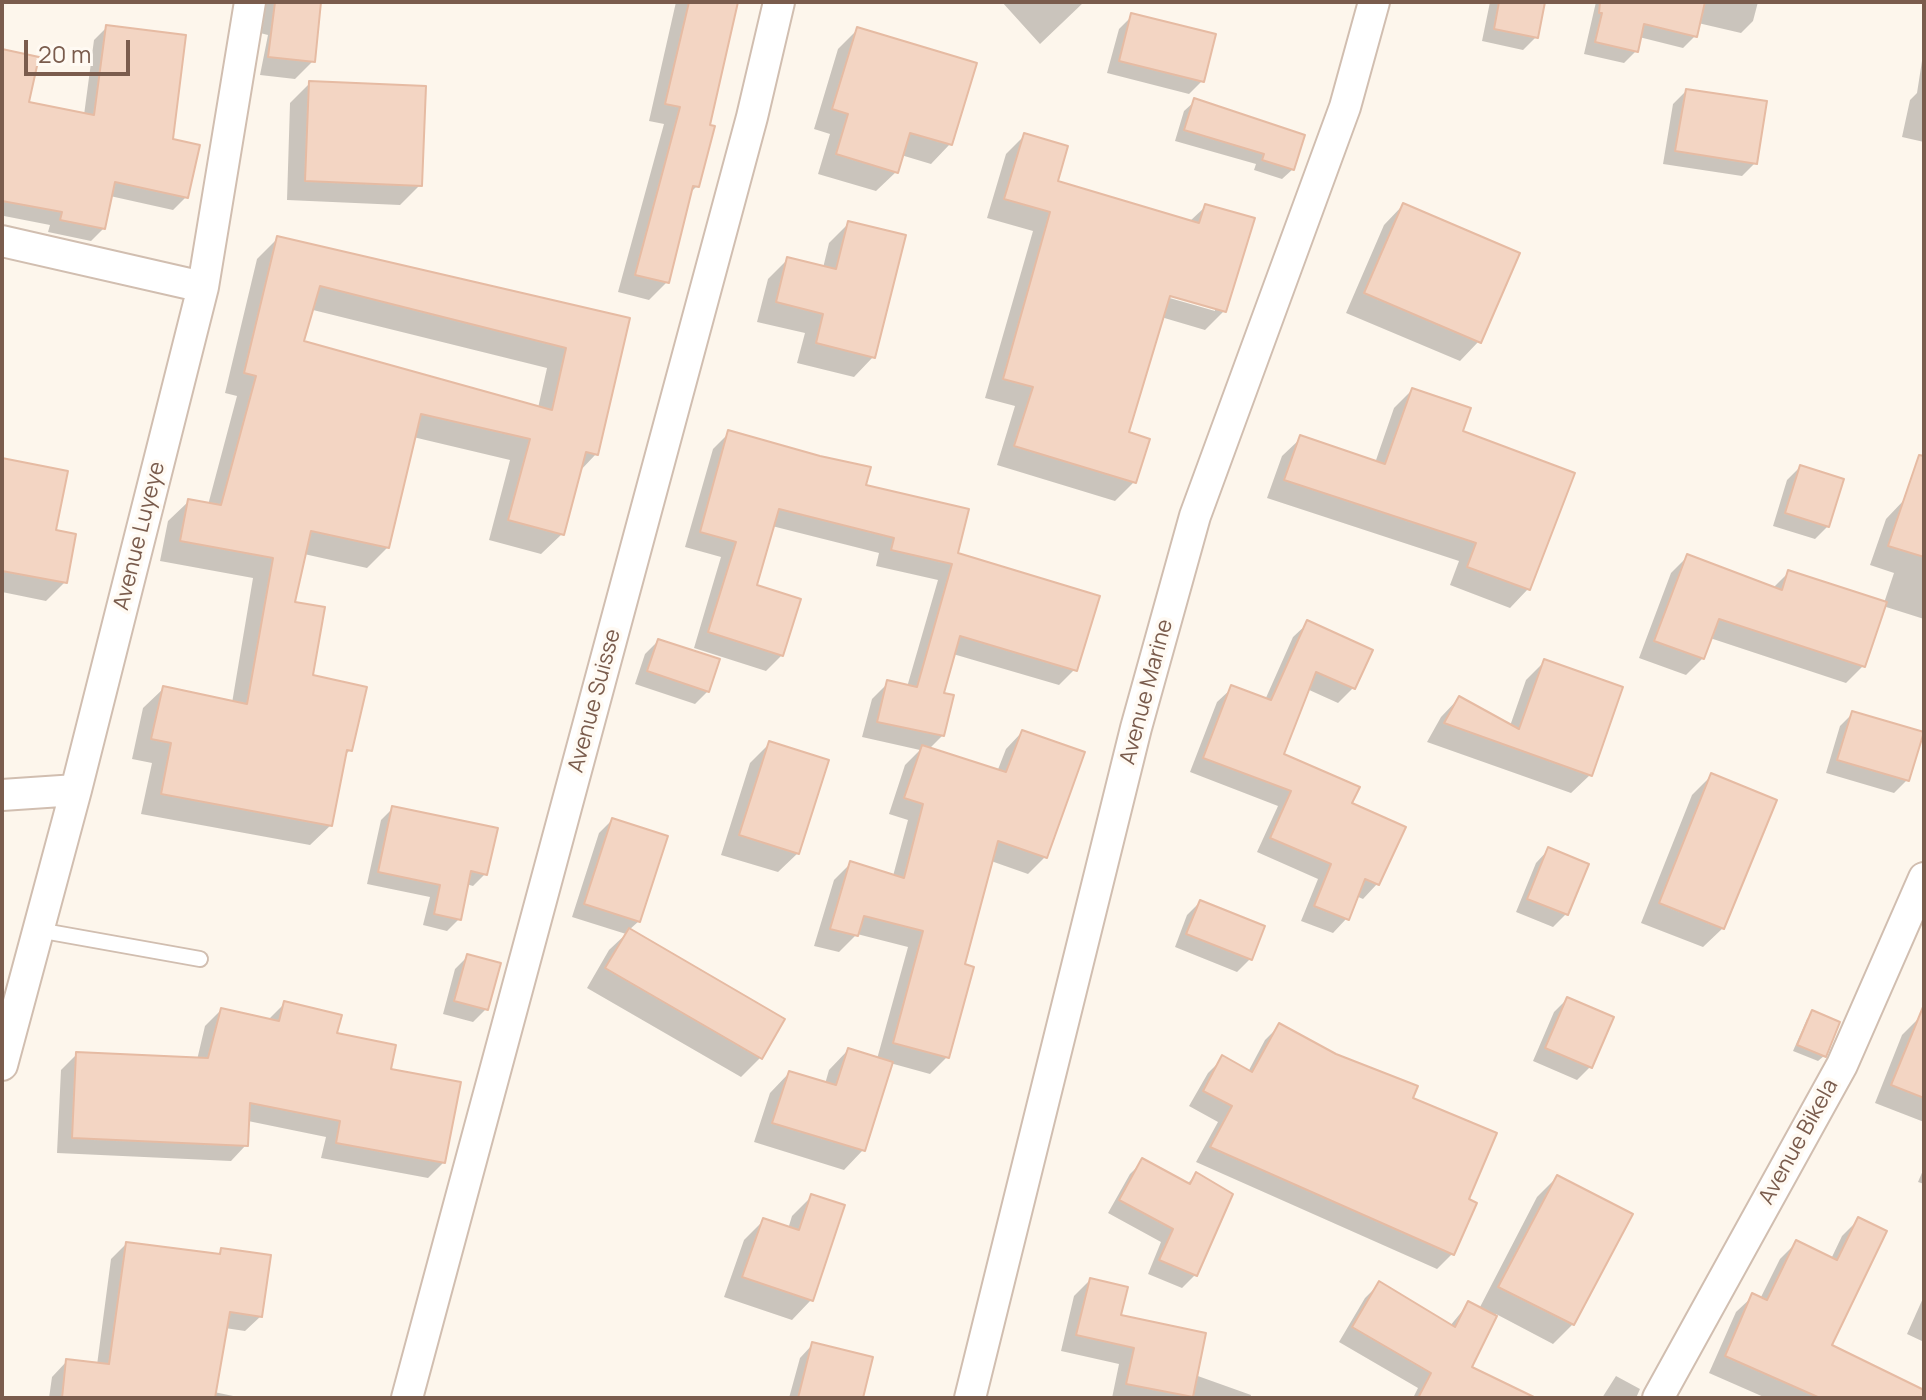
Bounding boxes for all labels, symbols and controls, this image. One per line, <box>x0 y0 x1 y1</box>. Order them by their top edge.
scale bar <box>28 24 134 74</box>
text: 20 m <box>38 37 91 70</box>
street label: Avenue Luyeye <box>109 459 171 613</box>
street label: Avenue Marine <box>1115 616 1179 768</box>
street label: Avenue Suisse <box>563 626 627 776</box>
street label: Avenue Bikela <box>1754 1075 1844 1209</box>

